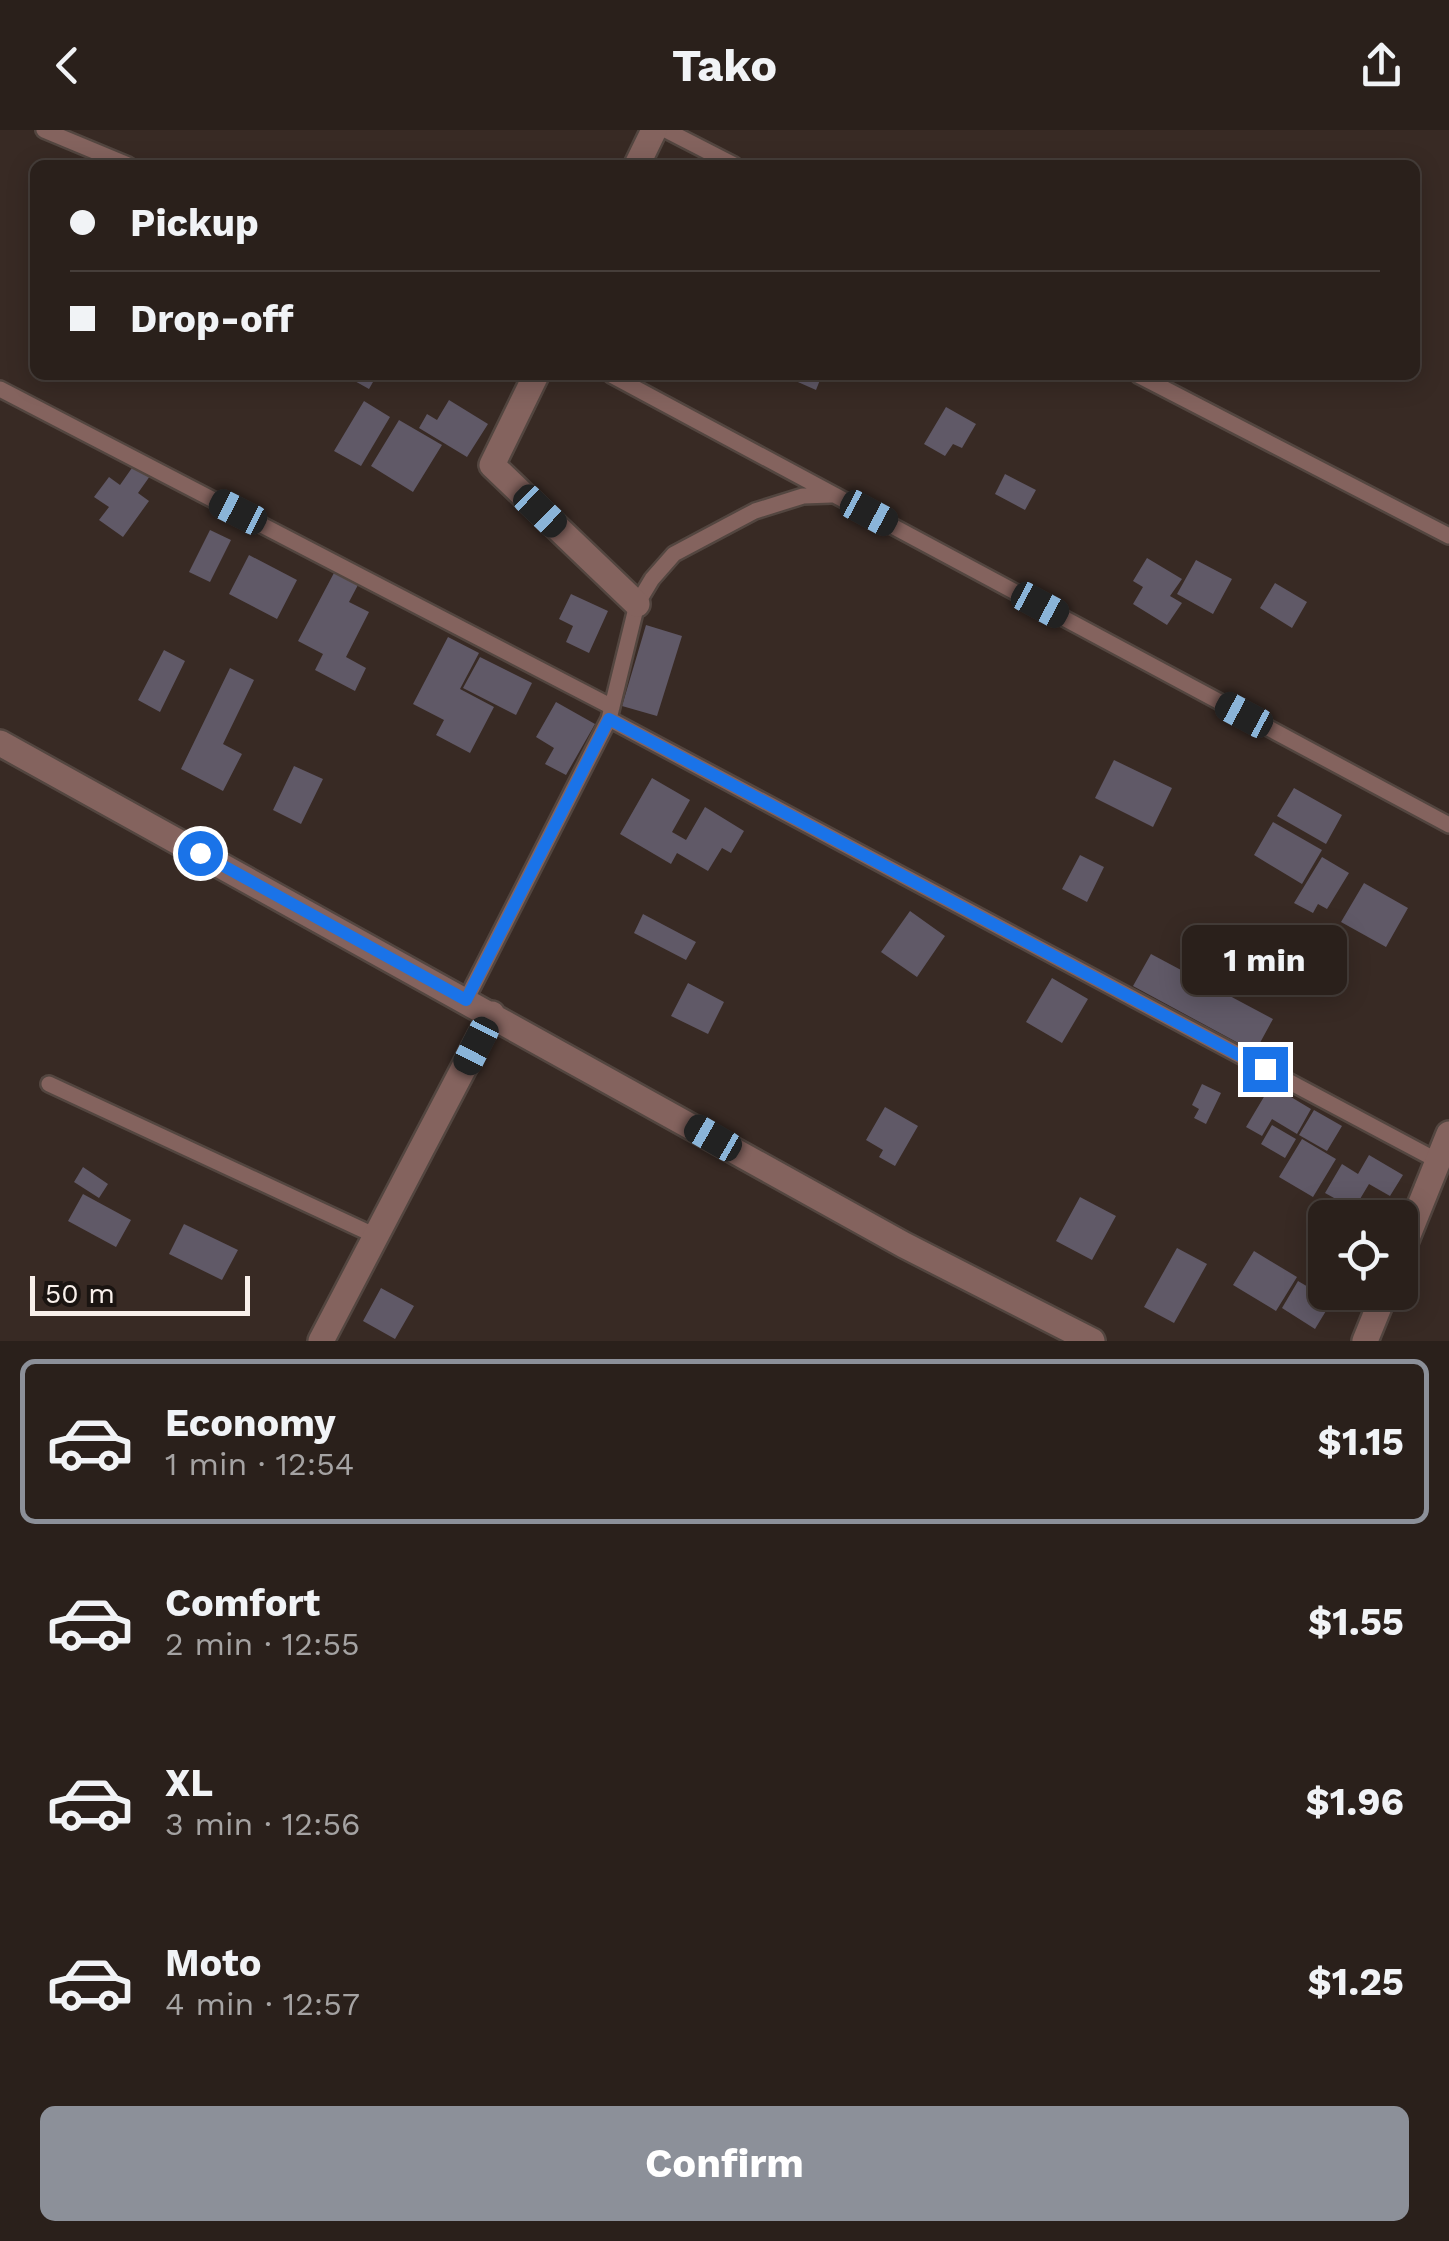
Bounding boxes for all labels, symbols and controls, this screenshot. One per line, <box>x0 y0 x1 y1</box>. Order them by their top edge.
icon: back <box>40 38 95 93</box>
icon: share <box>1354 38 1409 93</box>
text: Tako <box>672 39 777 92</box>
text: Pickup <box>130 201 259 245</box>
text: Drop-off <box>130 297 294 341</box>
car <box>508 479 572 543</box>
car <box>204 485 272 539</box>
car <box>835 486 903 540</box>
car <box>1006 578 1074 632</box>
car <box>1210 688 1278 742</box>
route start <box>178 831 223 876</box>
callout: 1 min <box>1182 924 1348 994</box>
text: 1 min <box>1223 941 1306 979</box>
car <box>449 1012 503 1080</box>
route end <box>1243 1047 1288 1092</box>
car <box>680 1110 746 1166</box>
map controls <box>1308 1200 1418 1310</box>
button: locate <box>1308 1200 1418 1310</box>
scale bar <box>30 1271 250 1316</box>
text: 50 m <box>45 1277 115 1310</box>
icon: car <box>45 1397 135 1487</box>
text: Economy <box>165 1401 336 1445</box>
text: $1.15 <box>1318 1420 1404 1464</box>
text: 1 min · 12:54 <box>165 1445 354 1483</box>
icon: car <box>45 1577 135 1667</box>
text: Comfort <box>165 1581 320 1625</box>
text: $1.55 <box>1308 1600 1404 1644</box>
text: 2 min · 12:55 <box>165 1625 360 1663</box>
icon: car <box>45 1757 135 1847</box>
text: XL <box>165 1761 213 1805</box>
text: $1.96 <box>1305 1780 1404 1824</box>
text: 3 min · 12:56 <box>165 1805 361 1843</box>
icon: car <box>45 1937 135 2027</box>
text: Moto <box>165 1941 261 1985</box>
text: $1.25 <box>1307 1960 1404 2004</box>
text: 4 min · 12:57 <box>165 1985 360 2023</box>
button: Confirm <box>40 2106 1409 2221</box>

